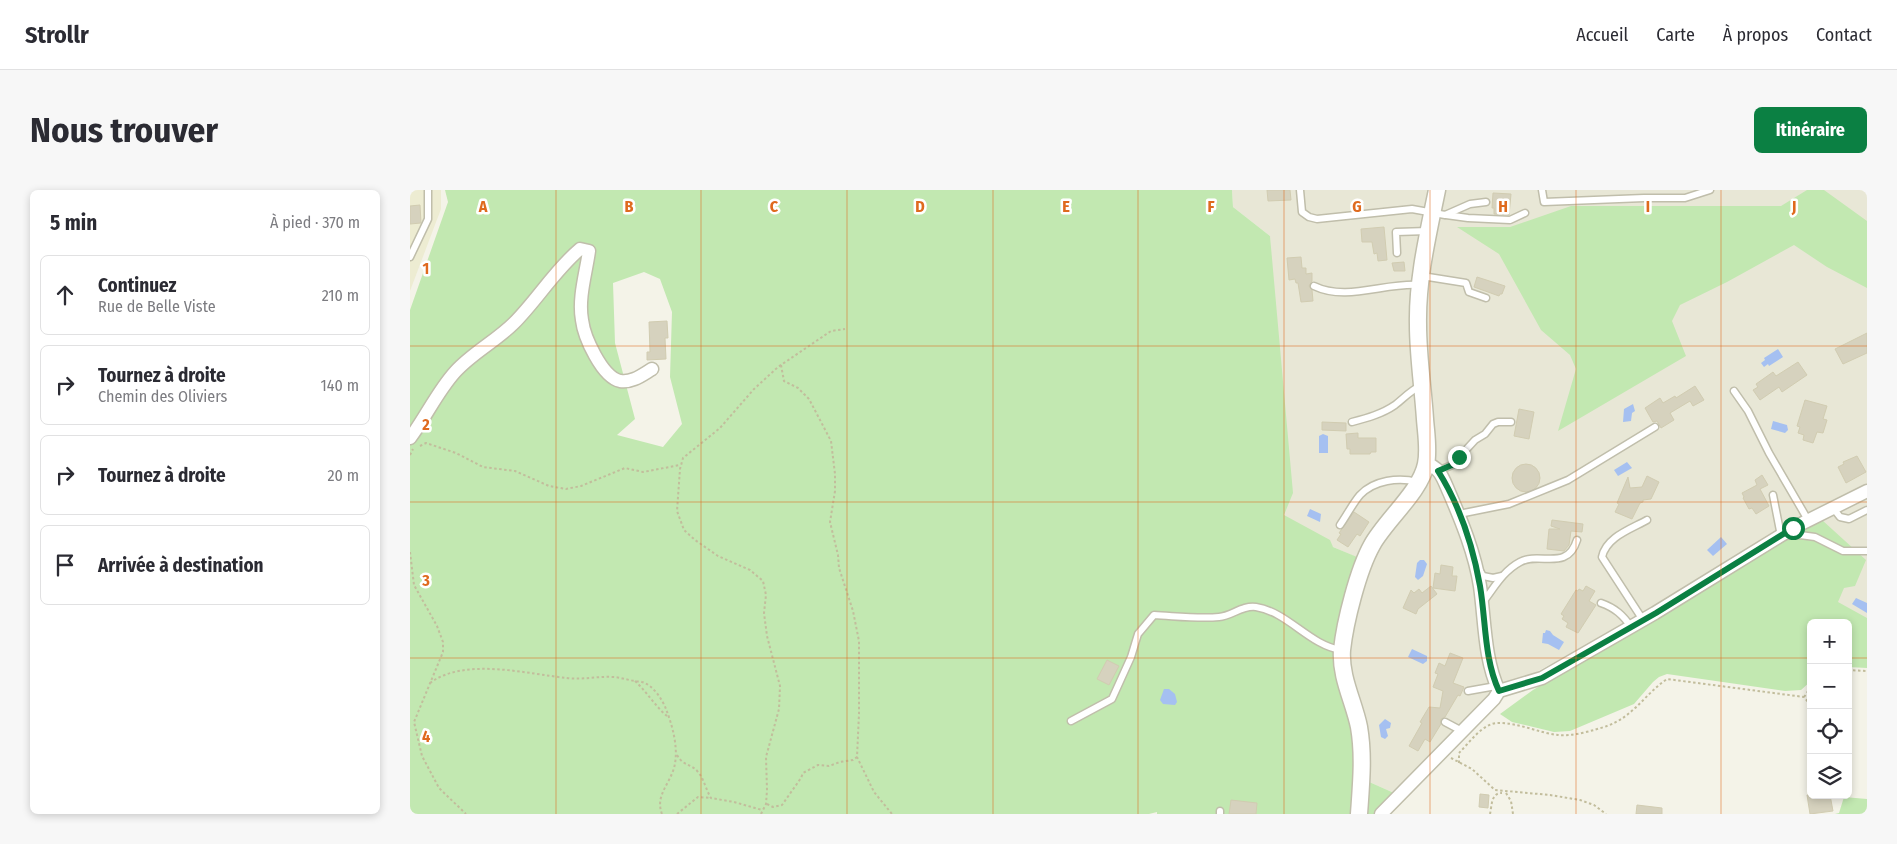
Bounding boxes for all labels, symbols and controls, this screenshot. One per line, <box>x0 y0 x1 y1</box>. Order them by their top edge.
text: Strollr <box>25 21 89 49</box>
text: Accueil <box>1576 24 1628 46</box>
text: Carte <box>1656 24 1695 46</box>
text: À propos <box>1723 24 1788 46</box>
text: Contact <box>1816 24 1872 46</box>
button: Itinéraire <box>1754 107 1867 153</box>
text: Nous trouver <box>30 109 218 151</box>
text: A <box>478 197 488 216</box>
text: B <box>625 197 634 216</box>
text: C <box>770 197 779 216</box>
text: D <box>915 197 925 216</box>
text: E <box>1062 197 1070 216</box>
text: F <box>1207 197 1215 216</box>
text: G <box>1352 197 1362 216</box>
text: H <box>1498 197 1508 216</box>
text: I <box>1646 197 1650 216</box>
text: J <box>1791 197 1796 216</box>
text: 5 min <box>50 210 97 236</box>
text: À pied · 370 m <box>270 213 360 232</box>
text: 1 <box>423 259 429 278</box>
text: Continuez <box>98 274 177 297</box>
icon: ahead <box>51 281 79 309</box>
text: 210 m <box>322 286 359 305</box>
text: Rue de Belle Viste <box>98 297 216 316</box>
text: Tournez à droite <box>98 364 226 387</box>
icon: right <box>51 371 79 399</box>
text: 140 m <box>321 376 359 395</box>
text: Chemin des Oliviers <box>98 387 227 406</box>
text: 2 <box>421 415 430 434</box>
route end <box>1448 446 1471 469</box>
icon: right <box>51 461 79 489</box>
text: Tournez à droite <box>98 464 226 487</box>
text: 20 m <box>328 466 359 485</box>
route start <box>1782 517 1805 540</box>
icon: arrive <box>51 551 79 579</box>
text: Arrivée à destination <box>98 554 264 577</box>
text: 3 <box>421 571 430 590</box>
map controls <box>1807 619 1852 799</box>
button: + <box>1807 619 1852 664</box>
button: − <box>1807 664 1852 709</box>
button: locate <box>1807 709 1852 754</box>
text: 4 <box>422 727 430 746</box>
button: layers <box>1807 754 1852 799</box>

